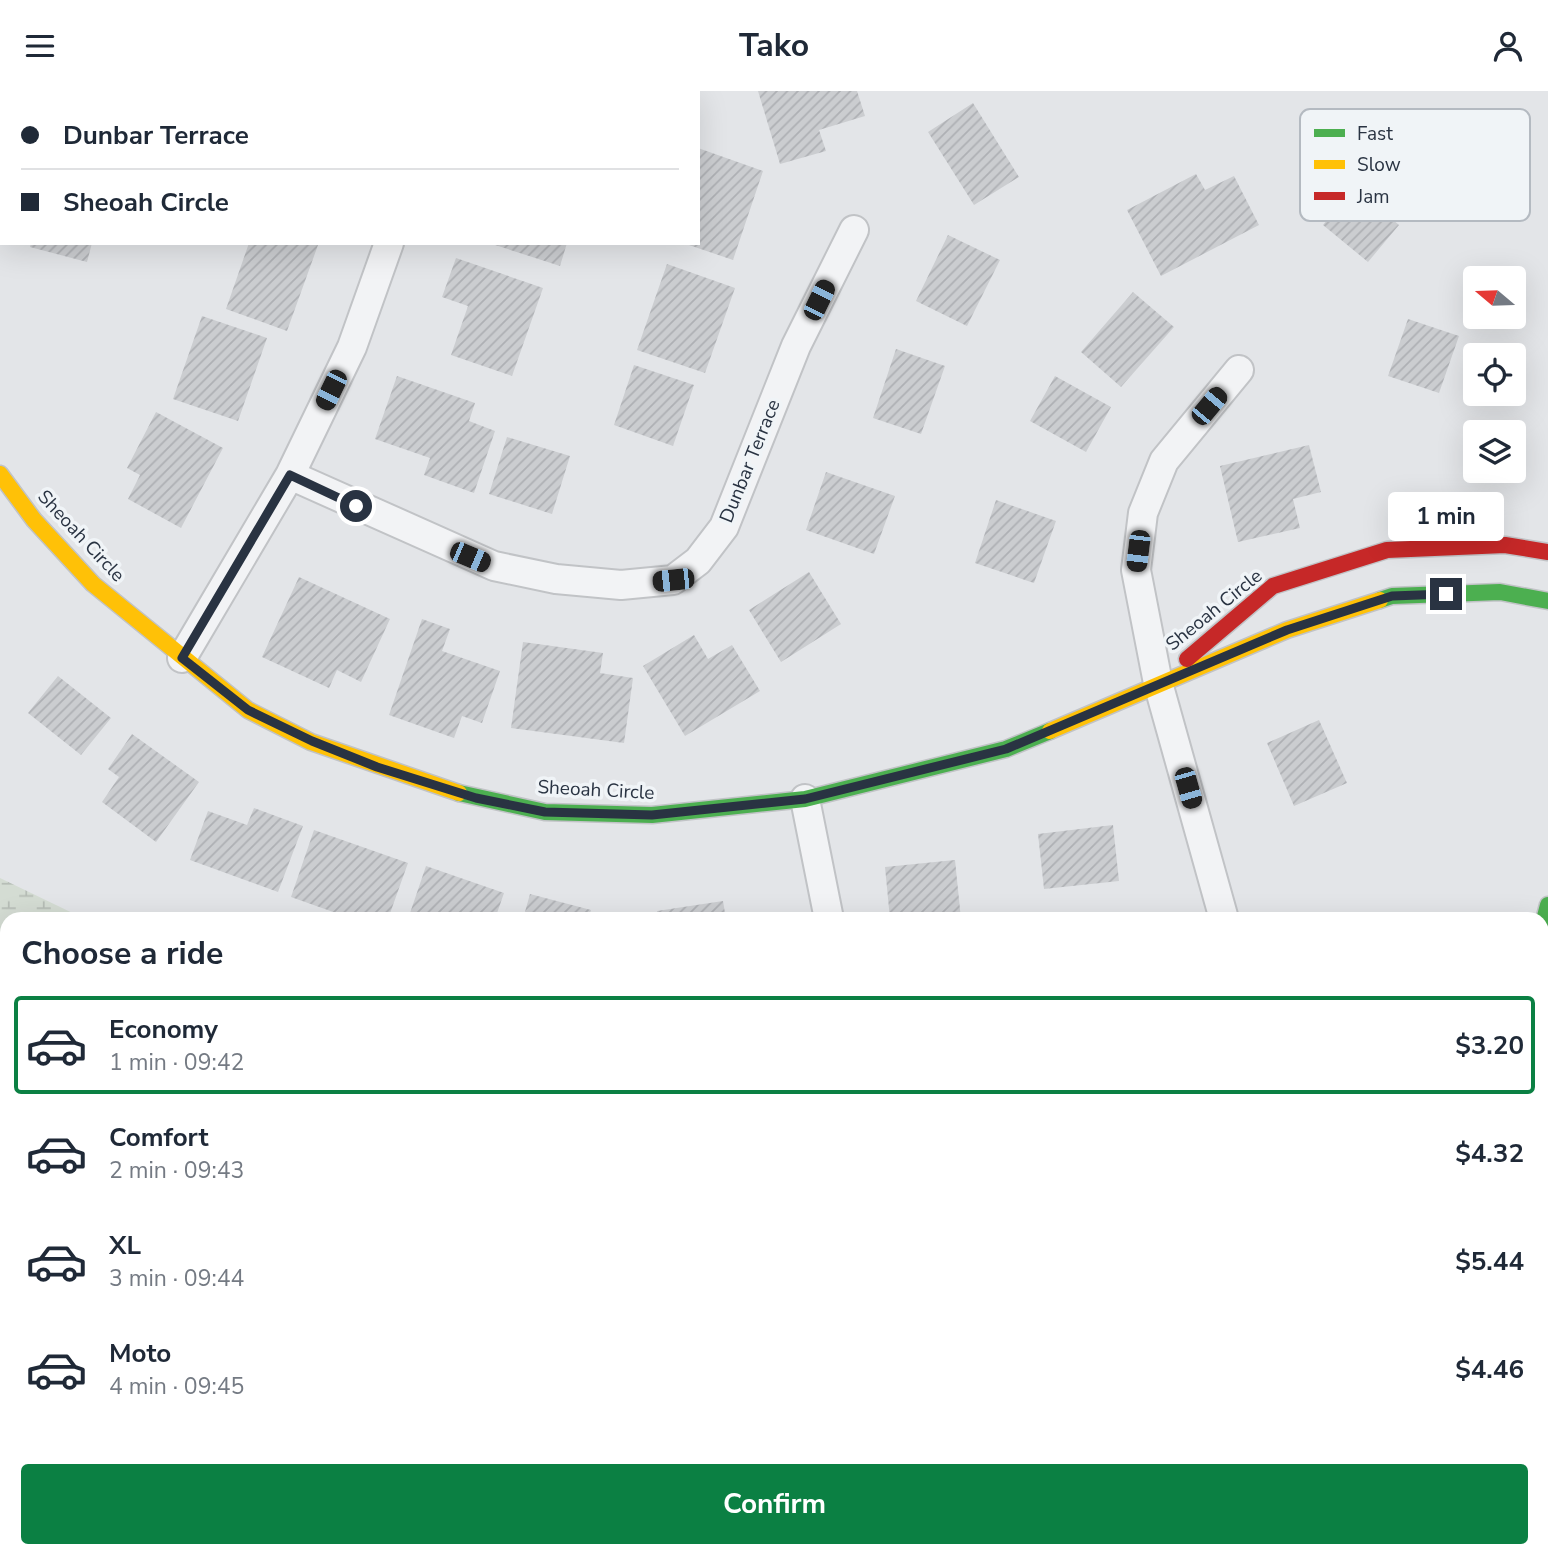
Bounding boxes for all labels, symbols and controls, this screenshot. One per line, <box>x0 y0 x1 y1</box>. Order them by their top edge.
text: Tako <box>739 24 809 67</box>
icon: menu <box>21 27 59 65</box>
icon: person <box>1489 27 1527 65</box>
legend <box>1300 109 1530 221</box>
text: Dunbar Terrace <box>63 118 249 153</box>
text: Fast <box>1357 121 1393 147</box>
text: Slow <box>1357 152 1401 178</box>
text: Jam <box>1356 184 1390 210</box>
text: Sheoah Circle <box>63 185 229 220</box>
north arrow <box>1463 266 1526 329</box>
map controls <box>1463 266 1526 483</box>
car <box>801 277 838 323</box>
button: locate <box>1463 343 1526 406</box>
car <box>313 367 350 413</box>
car <box>1188 383 1231 429</box>
street label: Dunbar Terrace <box>713 396 787 526</box>
button: layers <box>1463 420 1526 483</box>
street label: Sheoah Circle <box>32 484 130 588</box>
route start <box>340 490 372 522</box>
callout: 1 min <box>1388 493 1504 541</box>
text: 1 min <box>1416 501 1476 532</box>
car <box>1126 529 1151 573</box>
car <box>447 539 494 575</box>
street label: Sheoah Circle <box>1160 563 1268 657</box>
car <box>652 567 695 593</box>
route end <box>1430 578 1462 610</box>
car <box>1173 765 1204 811</box>
street label: Sheoah Circle <box>537 774 655 806</box>
text: Choose a ride <box>21 932 223 975</box>
text: Economy <box>109 1012 218 1047</box>
icon: car <box>25 1014 88 1077</box>
text: $3.20 <box>1455 1028 1524 1063</box>
text: 1 min · 09:42 <box>109 1047 244 1078</box>
text: Comfort <box>109 1120 209 1155</box>
icon: car <box>25 1122 88 1185</box>
text: $4.32 <box>1455 1136 1524 1171</box>
text: 2 min · 09:43 <box>109 1155 244 1186</box>
text: XL <box>109 1228 141 1263</box>
icon: car <box>25 1230 88 1293</box>
text: $5.44 <box>1455 1244 1524 1279</box>
text: 3 min · 09:44 <box>109 1263 244 1294</box>
text: Moto <box>109 1336 171 1371</box>
icon: car <box>25 1338 88 1401</box>
text: $4.46 <box>1455 1352 1524 1387</box>
text: 4 min · 09:45 <box>109 1371 244 1402</box>
button: Confirm <box>21 1464 1528 1544</box>

